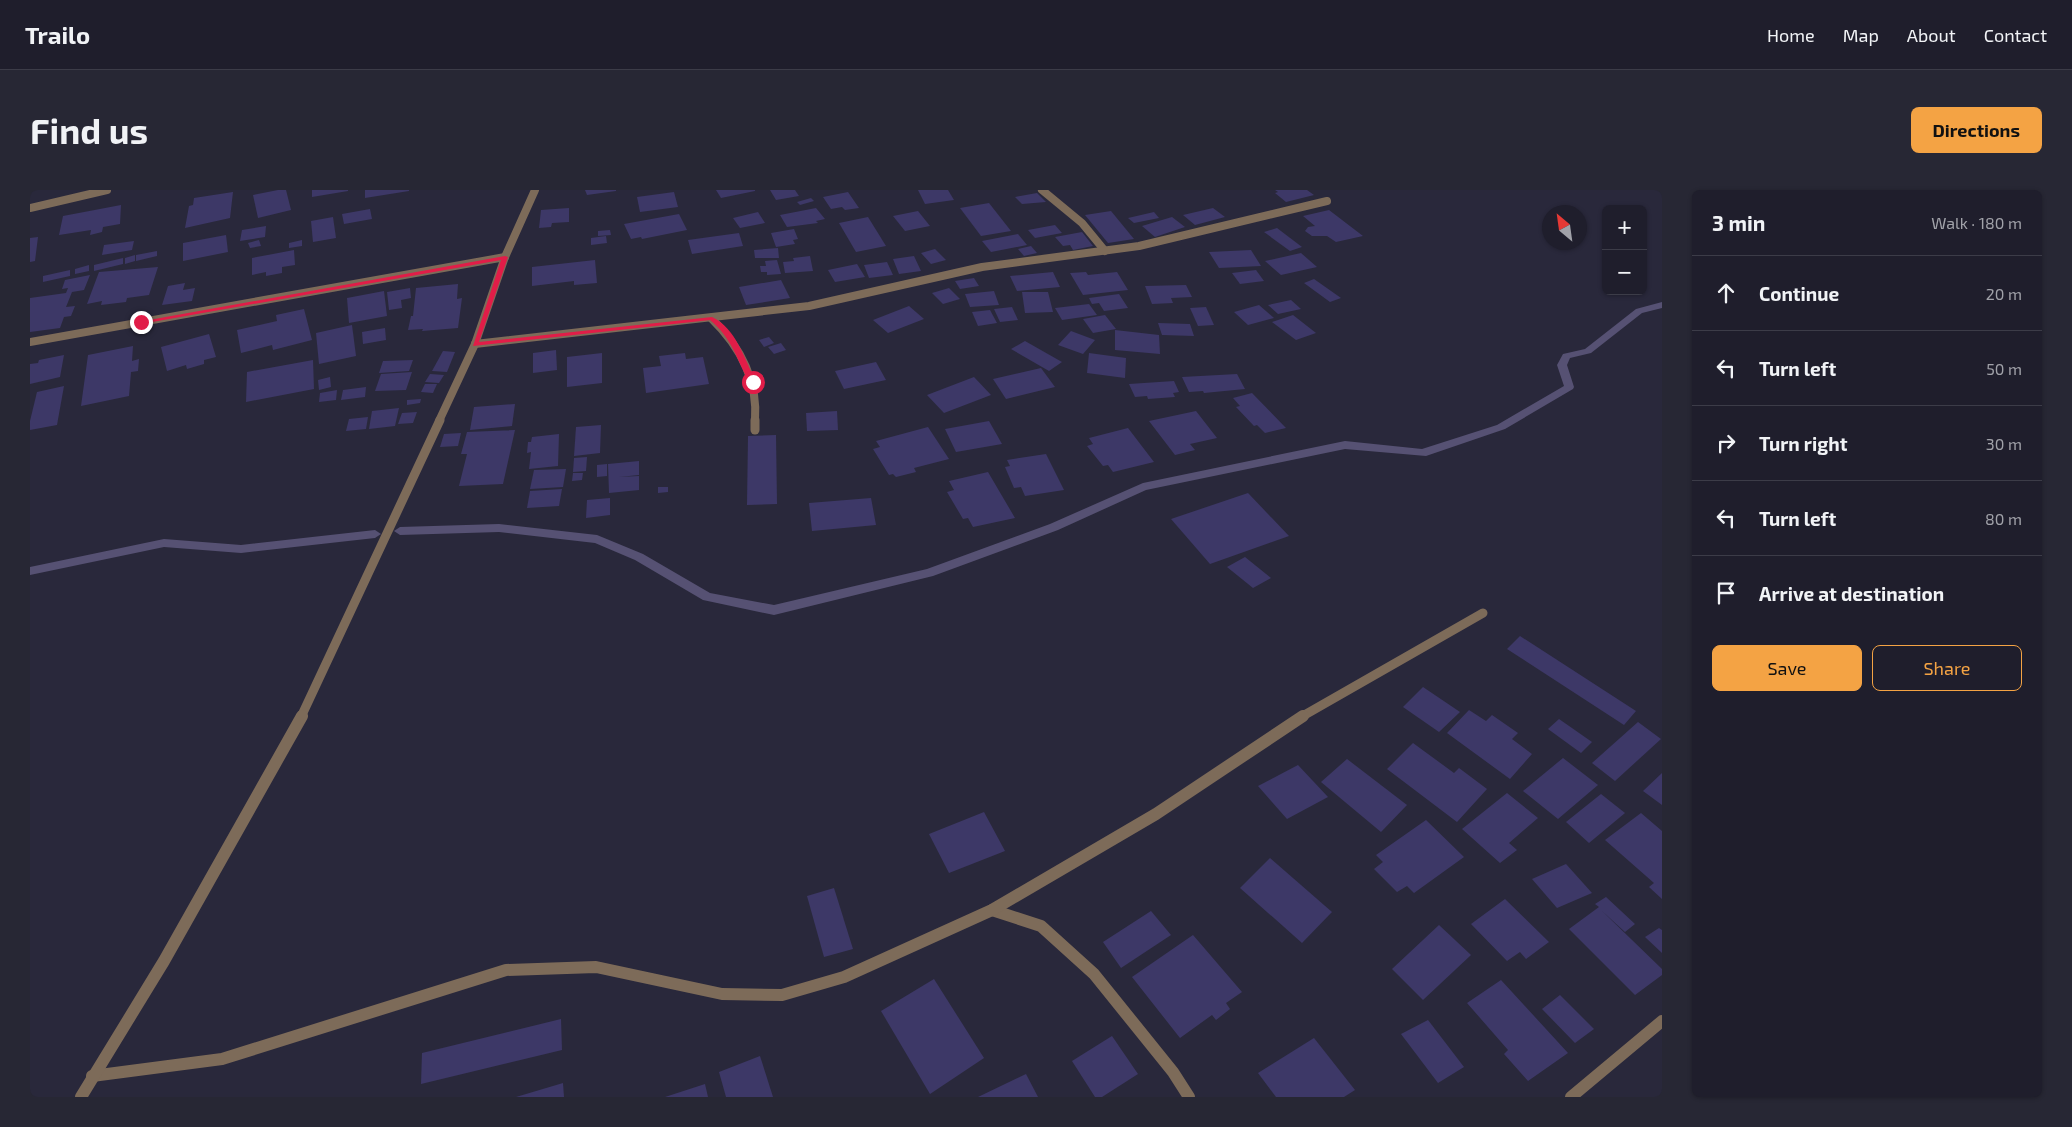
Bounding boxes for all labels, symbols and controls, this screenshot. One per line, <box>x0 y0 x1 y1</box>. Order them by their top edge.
text: Trailo <box>25 20 90 49</box>
text: Home <box>1767 24 1815 46</box>
text: Map <box>1843 24 1879 46</box>
text: About <box>1907 24 1956 46</box>
text: Contact <box>1984 24 2047 46</box>
button: Directions <box>1911 107 2042 153</box>
text: Find us <box>30 109 148 151</box>
north arrow <box>1542 205 1587 250</box>
map controls <box>1602 205 1647 295</box>
button: + <box>1602 205 1647 250</box>
text: 3 min <box>1712 210 1765 235</box>
text: Walk · 180 m <box>1931 213 2022 232</box>
button: − <box>1602 250 1647 295</box>
icon: ahead <box>1712 279 1740 307</box>
text: Continue <box>1759 282 1839 305</box>
text: 20 m <box>1986 284 2022 303</box>
route end <box>130 311 153 334</box>
icon: left <box>1712 354 1740 382</box>
text: Turn left <box>1759 357 1836 380</box>
text: 50 m <box>1986 359 2022 378</box>
route start <box>742 371 765 394</box>
icon: right <box>1712 429 1740 457</box>
text: Turn right <box>1759 432 1847 455</box>
text: 30 m <box>1986 434 2022 453</box>
icon: left <box>1712 504 1740 532</box>
text: Turn left <box>1759 507 1836 530</box>
text: 80 m <box>1985 509 2022 528</box>
icon: arrive <box>1712 579 1740 607</box>
text: Arrive at destination <box>1759 582 1944 605</box>
button: Save <box>1712 645 1862 691</box>
button: Share <box>1872 645 2022 691</box>

